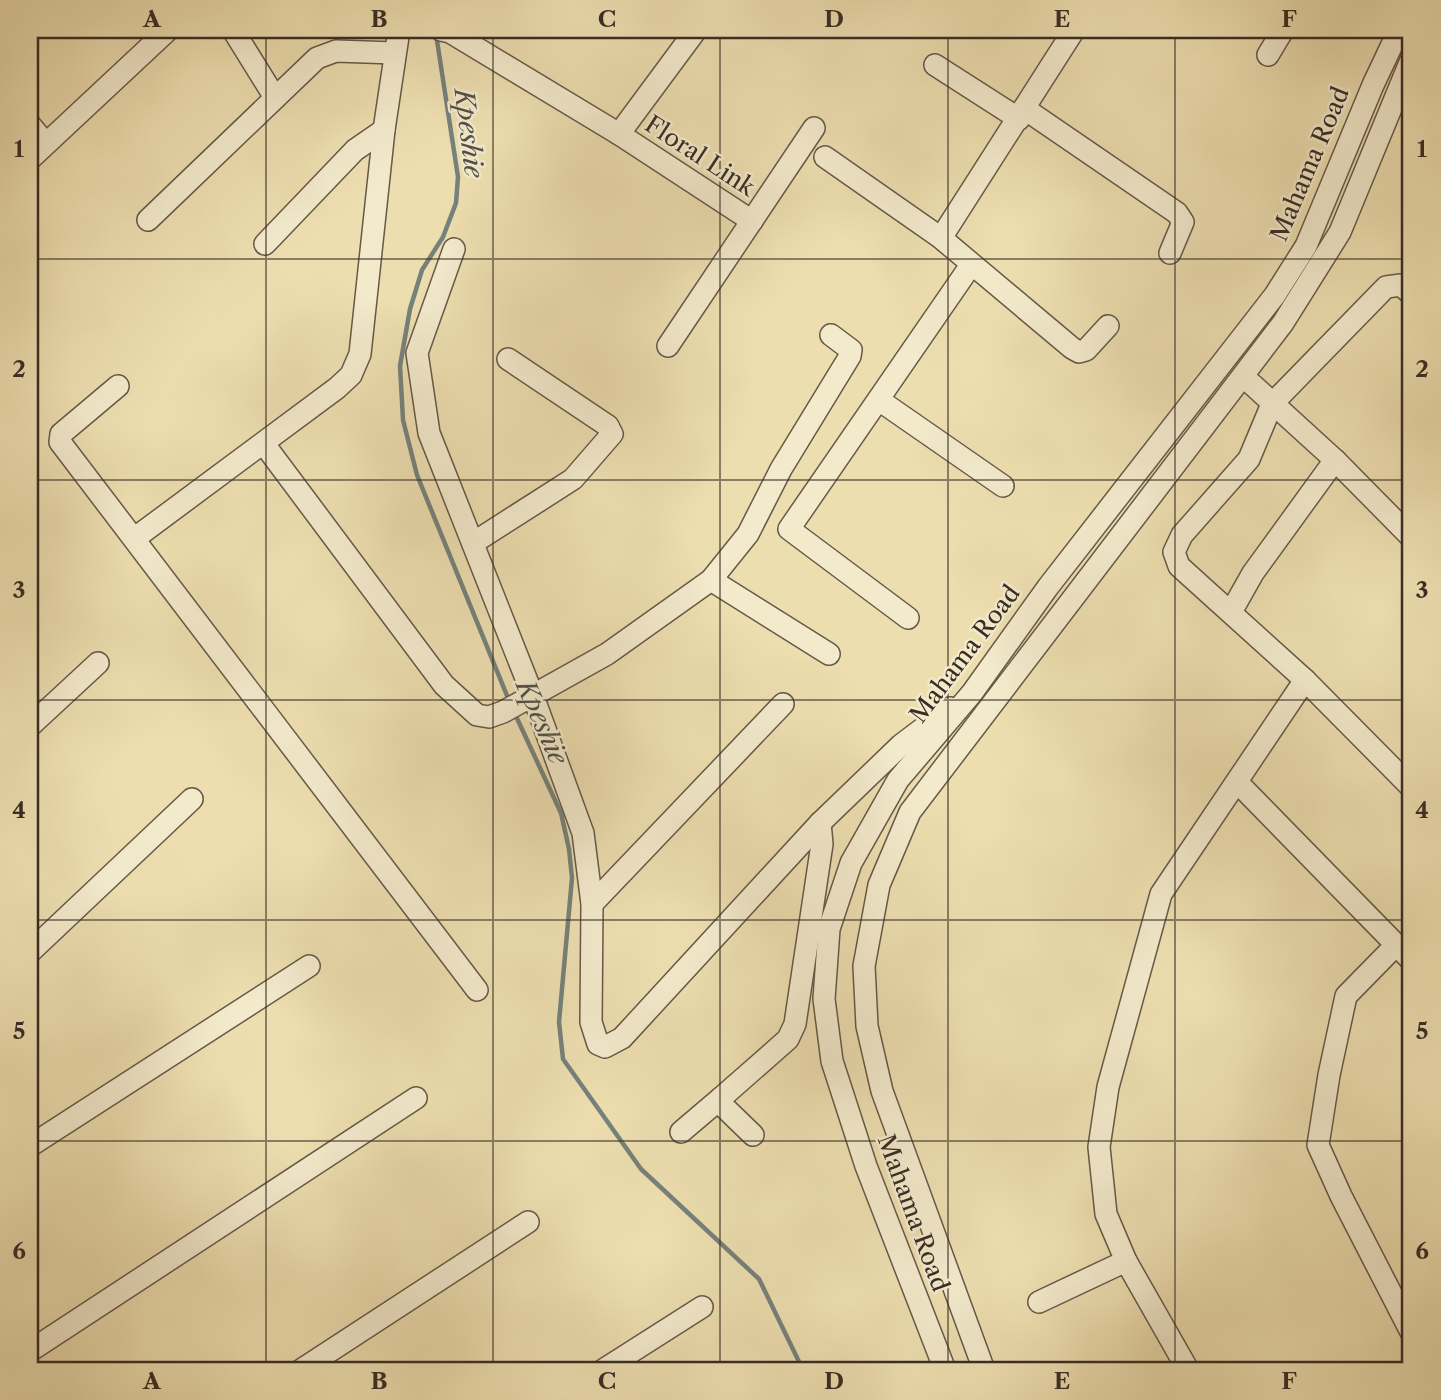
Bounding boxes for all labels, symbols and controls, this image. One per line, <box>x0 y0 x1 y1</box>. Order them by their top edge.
text: A <box>142 5 162 33</box>
text: B <box>370 5 388 33</box>
text: C <box>598 5 616 33</box>
text: D <box>824 5 844 33</box>
text: E <box>1054 5 1070 33</box>
text: F <box>1281 5 1297 33</box>
street label: Mahama Road <box>1264 82 1355 245</box>
water label: Kpeshie <box>447 85 490 181</box>
street label: Floral Link <box>640 109 762 203</box>
text: 1 <box>14 135 25 163</box>
text: 1 <box>1417 135 1428 163</box>
text: 2 <box>12 355 26 383</box>
text: 2 <box>1415 355 1429 383</box>
text: 3 <box>13 576 26 604</box>
text: 3 <box>1416 576 1429 604</box>
street label: Mahama Road <box>903 579 1026 728</box>
water label: Kpeshie <box>508 673 575 771</box>
text: 4 <box>12 796 26 824</box>
text: 4 <box>1415 796 1429 824</box>
text: 5 <box>13 1017 25 1045</box>
text: 5 <box>1416 1017 1428 1045</box>
street label: Mahama Road <box>872 1130 955 1296</box>
text: 6 <box>12 1237 26 1265</box>
text: 6 <box>1415 1237 1429 1265</box>
text: A <box>142 1367 162 1395</box>
text: B <box>370 1367 388 1395</box>
text: C <box>598 1367 616 1395</box>
text: D <box>824 1367 844 1395</box>
text: E <box>1054 1367 1070 1395</box>
text: F <box>1281 1367 1297 1395</box>

